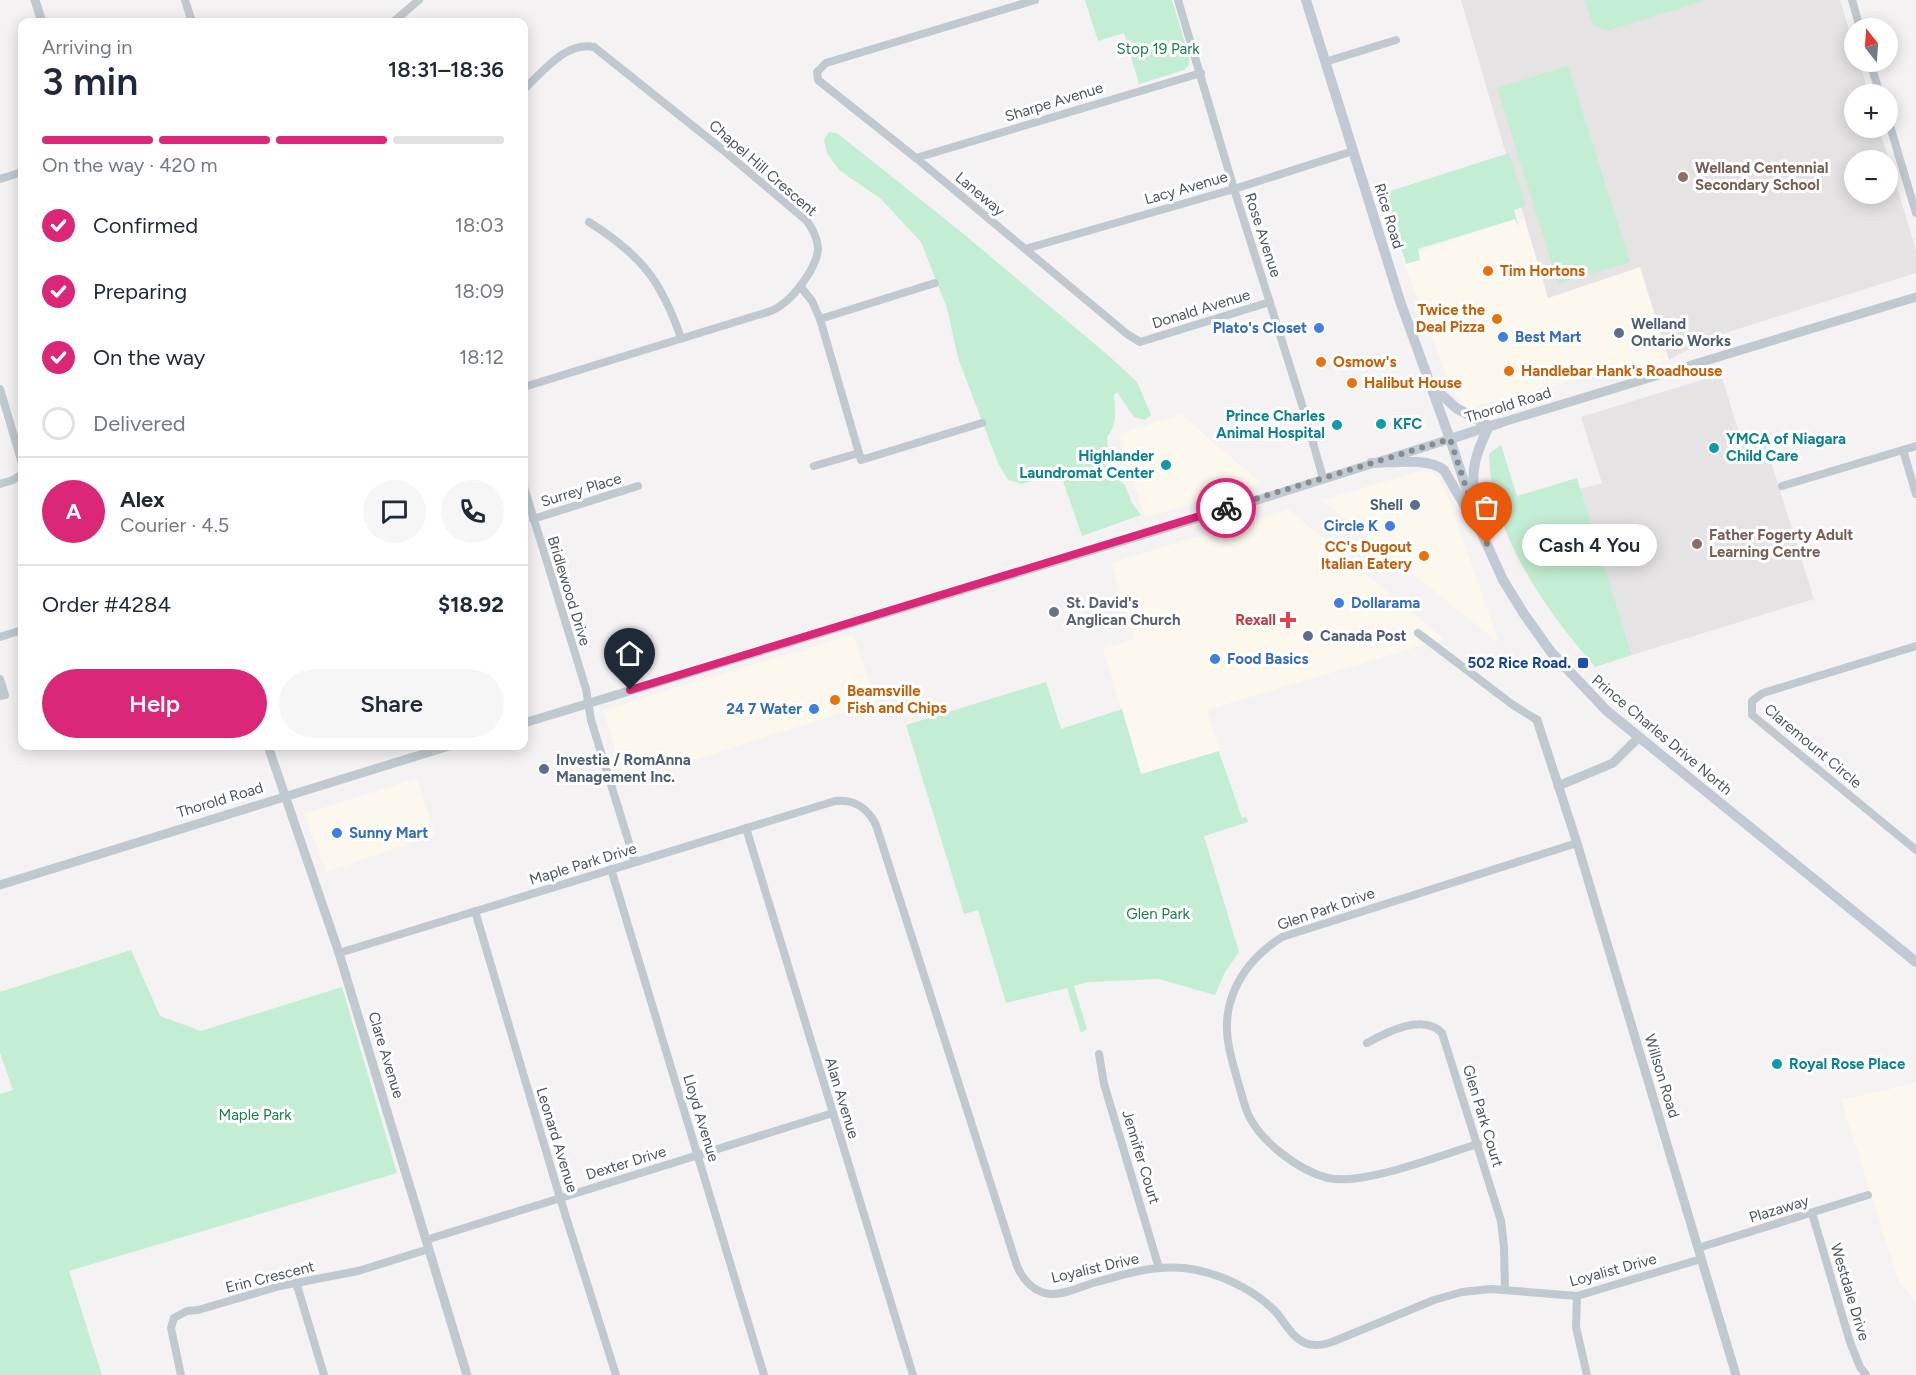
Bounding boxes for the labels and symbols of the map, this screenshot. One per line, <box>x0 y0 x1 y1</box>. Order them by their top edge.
north arrow <box>1844 18 1898 72</box>
park label: Stop 19 Park <box>1116 40 1200 58</box>
street label: Sharpe Avenue <box>1003 79 1105 125</box>
street label: Chapel Hill Crescent <box>705 116 821 220</box>
place label: Welland Centennial Secondary School <box>1695 159 1828 194</box>
street label: Laneway <box>952 168 1008 220</box>
street label: Lacy Avenue <box>1142 168 1230 208</box>
marker: Welland Centennial Secondary School <box>1676 170 1690 184</box>
street label: Rice Road <box>1371 181 1407 251</box>
street label: Rose Avenue <box>1241 191 1285 279</box>
place label: Tim Hortons <box>1500 262 1585 280</box>
marker: Tim Hortons <box>1481 264 1495 278</box>
street label: Donald Avenue <box>1150 286 1252 332</box>
place label: Twice the Deal Pizza <box>1416 301 1486 336</box>
marker: Twice the Deal Pizza <box>1490 312 1504 326</box>
place label: Welland Ontario Works <box>1631 315 1731 350</box>
place label: Plato's Closet <box>1213 319 1307 337</box>
marker: Plato's Closet <box>1312 321 1326 335</box>
marker: Welland Ontario Works <box>1612 326 1626 340</box>
place label: Best Mart <box>1515 328 1582 346</box>
marker: Best Mart <box>1496 330 1510 344</box>
place label: Osmow's <box>1333 353 1396 371</box>
marker: Osmow's <box>1314 355 1328 369</box>
place label: Handlebar Hank's Roadhouse <box>1521 362 1723 380</box>
marker: Handlebar Hank's Roadhouse <box>1502 364 1516 378</box>
place label: Halibut House <box>1364 374 1462 392</box>
marker: Halibut House <box>1345 376 1359 390</box>
street label: Thorold Road <box>1463 383 1553 427</box>
place label: Prince Charles Animal Hospital <box>1216 407 1325 442</box>
place label: KFC <box>1393 415 1422 433</box>
marker: KFC <box>1374 417 1388 431</box>
marker: Prince Charles Animal Hospital <box>1330 418 1344 432</box>
place label: YMCA of Niagara Child Care <box>1726 430 1846 465</box>
marker: YMCA of Niagara Child Care <box>1707 441 1721 455</box>
place label: Highlander Laundromat Center <box>1019 447 1154 482</box>
marker: Highlander Laundromat Center <box>1159 458 1173 472</box>
street label: Surrey Place <box>539 469 623 511</box>
courier <box>1196 478 1256 538</box>
pin <box>1461 482 1512 544</box>
place label: Shell <box>1370 496 1403 514</box>
marker: Shell <box>1408 498 1422 512</box>
place label: Circle K <box>1324 517 1378 535</box>
marker: Circle K <box>1383 519 1397 533</box>
callout: Cash 4 You <box>1523 523 1658 565</box>
place label: Father Fogerty Adult Learning Centre <box>1709 526 1853 561</box>
street label: Bridlewood Drive <box>544 534 594 648</box>
marker: Father Fogerty Adult Learning Centre <box>1690 537 1704 551</box>
place label: CC's Dugout Italian Eatery <box>1321 538 1412 573</box>
marker: CC's Dugout Italian Eatery <box>1417 549 1431 563</box>
place label: St. David's Anglican Church <box>1066 594 1181 629</box>
place label: Dollarama <box>1351 594 1420 612</box>
marker: Dollarama <box>1332 596 1346 610</box>
marker: St. David's Anglican Church <box>1047 605 1061 619</box>
place label: Rexall <box>1235 611 1276 629</box>
marker: Rexall <box>1281 613 1295 627</box>
place label: Canada Post <box>1320 627 1407 645</box>
pin <box>604 628 655 690</box>
marker: Canada Post <box>1301 629 1315 643</box>
place label: Food Basics <box>1227 650 1308 668</box>
marker: Food Basics <box>1208 652 1222 666</box>
place label: 502 Rice Road. <box>1468 654 1571 672</box>
marker: 502 Rice Road. <box>1576 656 1590 670</box>
street label: Prince Charles Drive North <box>1588 671 1736 799</box>
place label: Beamsville Fish and Chips <box>847 682 947 717</box>
marker: Beamsville Fish and Chips <box>828 693 842 707</box>
place label: 24 7 Water <box>726 700 802 718</box>
street label: Claremount Circle <box>1761 700 1865 792</box>
marker: 24 7 Water <box>807 702 821 716</box>
place label: Investia / RomAnna Management Inc. <box>556 751 691 786</box>
marker: Investia / RomAnna Management Inc. <box>537 762 551 776</box>
street label: Thorold Road <box>175 778 265 822</box>
place label: Sunny Mart <box>349 824 428 842</box>
marker: Sunny Mart <box>330 826 344 840</box>
street label: Maple Park Drive <box>527 839 639 889</box>
street label: Glen Park Drive <box>1275 884 1377 934</box>
park label: Glen Park <box>1126 905 1190 923</box>
street label: Clare Avenue <box>364 1010 408 1100</box>
street label: Willson Road <box>1641 1032 1683 1120</box>
street label: Alan Avenue <box>821 1055 863 1141</box>
place label: Royal Rose Place <box>1789 1055 1906 1073</box>
marker: Royal Rose Place <box>1770 1057 1784 1071</box>
street label: Glen Park Court <box>1459 1063 1507 1170</box>
street label: Lloyd Avenue <box>679 1072 723 1164</box>
street label: Leonard Avenue <box>532 1085 582 1195</box>
park label: Maple Park <box>219 1106 292 1124</box>
street label: Jennifer Court <box>1118 1108 1164 1206</box>
street label: Dexter Drive <box>584 1142 668 1184</box>
street label: Plazaway <box>1747 1191 1811 1227</box>
street label: Westdale Drive <box>1827 1241 1873 1343</box>
street label: Loyalist Drive <box>1049 1249 1141 1287</box>
street label: Loyalist Drive <box>1567 1250 1659 1290</box>
street label: Erin Crescent <box>224 1257 317 1297</box>

